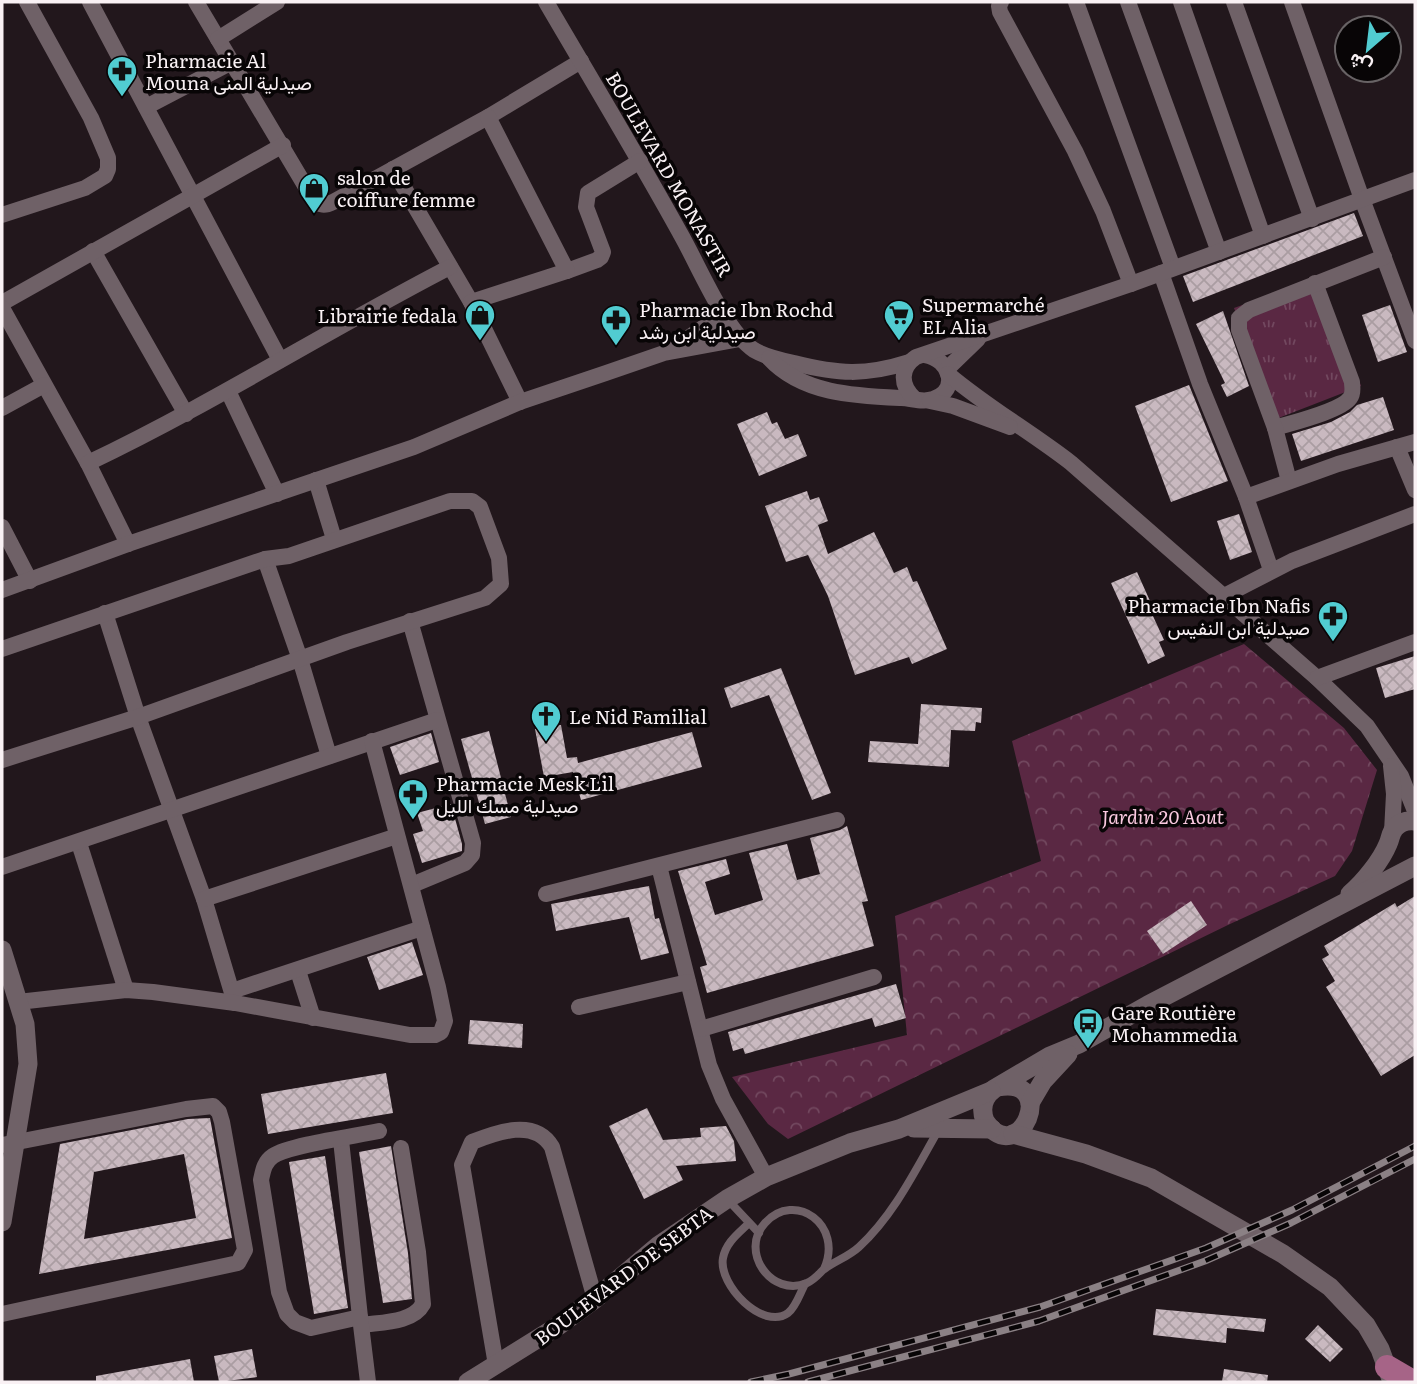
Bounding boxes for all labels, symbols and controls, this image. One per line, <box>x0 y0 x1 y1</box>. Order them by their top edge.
north arrow <box>1333 14 1403 84</box>
place label: Pharmacie Al Mouna صيدلية المنى <box>145 46 312 96</box>
text: ش <box>1343 47 1376 83</box>
pharmacy icon: Pharmacie Al Mouna صيدلية المنى <box>105 54 139 98</box>
street label: BOULEVARD MONASTIR <box>600 66 740 282</box>
place label: salon de coiffure femme <box>337 163 475 213</box>
shop icon: salon de coiffure femme <box>297 171 331 215</box>
place label: Supermarché EL Alia <box>922 290 1045 340</box>
place label: Pharmacie Ibn Rochd صيدلية ابن رشد <box>639 295 834 345</box>
shop icon: Librairie fedala <box>463 298 497 342</box>
supermarket icon: Supermarché EL Alia <box>882 298 916 342</box>
place label: Librairie fedala <box>318 301 458 329</box>
pharmacy icon: Pharmacie Ibn Rochd صيدلية ابن رشد <box>599 303 633 347</box>
place label: Pharmacie Ibn Nafis صيدلية ابن النفيس <box>1127 591 1310 641</box>
pharmacy icon: Pharmacie Ibn Nafis صيدلية ابن النفيس <box>1316 599 1350 643</box>
church icon: Le Nid Familial <box>529 699 563 743</box>
place label: Le Nid Familial <box>569 702 707 730</box>
place label: Pharmacie Mesk Lil صيدلية مسك الليل <box>436 769 614 819</box>
pharmacy icon: Pharmacie Mesk Lil صيدلية مسك الليل <box>396 777 430 821</box>
park label: Jardin 20 Aout <box>1102 802 1225 830</box>
place label: Gare Routière Mohammedia <box>1111 998 1239 1048</box>
bus stop icon: Gare Routière Mohammedia <box>1071 1006 1105 1050</box>
street label: BOULEVARD DE SEBTA <box>528 1199 718 1351</box>

